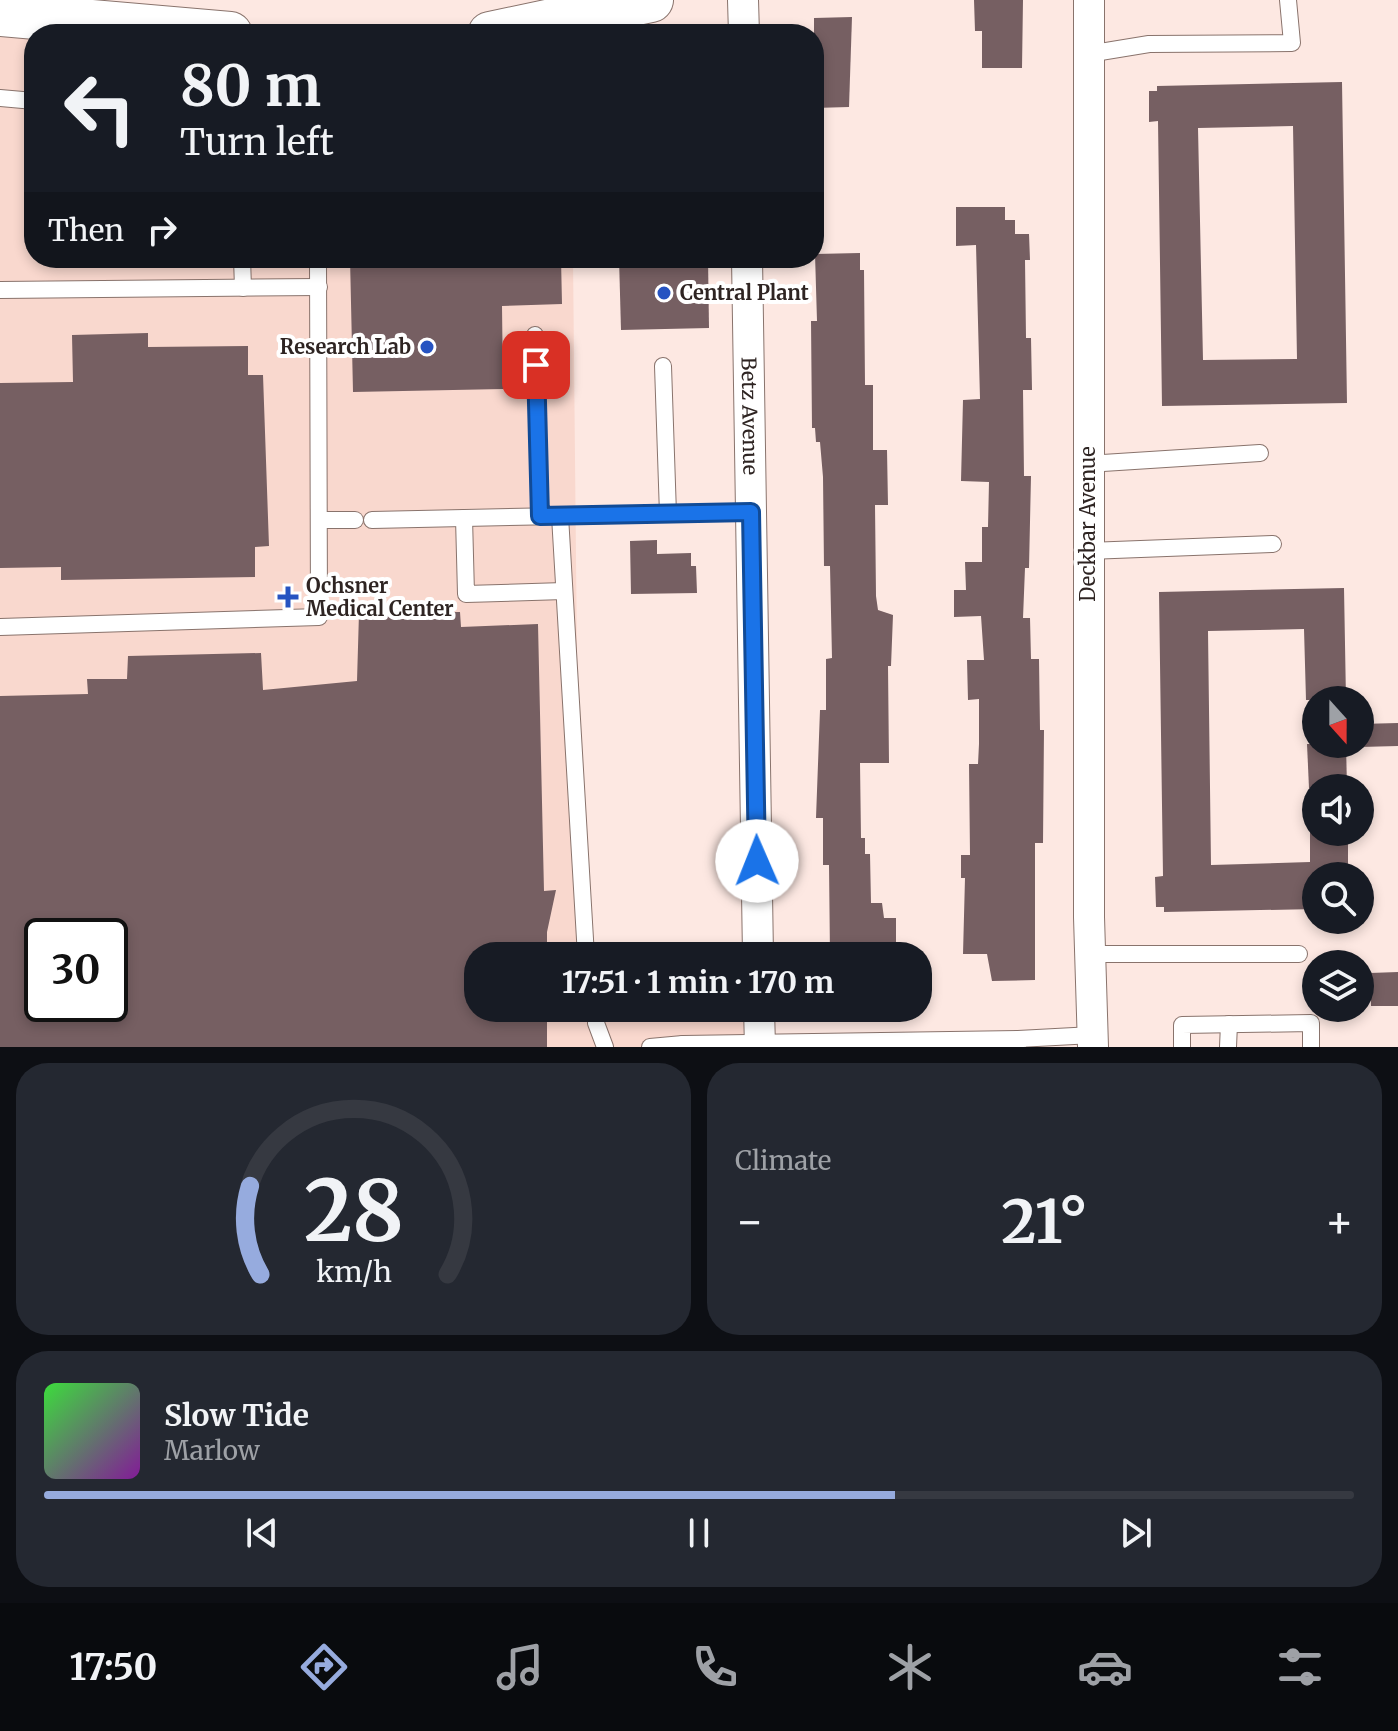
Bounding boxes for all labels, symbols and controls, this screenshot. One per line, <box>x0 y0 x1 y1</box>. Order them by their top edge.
text: 80 m <box>180 51 321 121</box>
icon: left <box>48 56 152 160</box>
text: Turn left <box>180 120 334 165</box>
icon: right <box>140 208 184 252</box>
text: Then <box>48 211 124 249</box>
place label: Central Plant <box>680 280 809 305</box>
marker: Central Plant <box>655 284 673 302</box>
pin <box>502 331 570 399</box>
place label: Research Lab <box>280 334 411 359</box>
marker: Research Lab <box>418 338 436 356</box>
icon: arrive <box>514 343 558 387</box>
street label: Betz Avenue <box>737 357 763 475</box>
street label: Deckbar Avenue <box>1075 446 1100 602</box>
place label: Ochsner Medical Center <box>306 573 454 621</box>
marker: Ochsner Medical Center <box>277 586 299 608</box>
north arrow <box>1302 686 1374 758</box>
map controls <box>1302 686 1374 1022</box>
button: sound <box>1302 774 1374 846</box>
position arrow <box>715 819 799 903</box>
button: search <box>1302 862 1374 934</box>
speed limit sign: 30 <box>24 918 128 1022</box>
button: layers <box>1302 950 1374 1022</box>
text: 17:51 · 1 min · 170 m <box>562 963 834 1001</box>
text: Climate <box>735 1144 831 1177</box>
text: 28 <box>304 1159 403 1264</box>
text: 21° <box>1001 1184 1088 1259</box>
text: − <box>735 1194 764 1249</box>
text: + <box>1325 1194 1354 1249</box>
text: km/h <box>316 1254 391 1290</box>
text: Slow Tide <box>164 1396 309 1434</box>
text: Marlow <box>164 1434 260 1467</box>
icon: previous <box>240 1511 284 1555</box>
icon: pause <box>677 1511 721 1555</box>
icon: next <box>1114 1511 1158 1555</box>
icon: directions <box>296 1639 352 1695</box>
icon: music <box>492 1639 548 1695</box>
icon: phone <box>687 1639 743 1695</box>
icon: climate <box>882 1639 938 1695</box>
icon: car <box>1077 1639 1133 1695</box>
icon: filters <box>1272 1639 1328 1695</box>
text: 17:50 <box>70 1645 157 1690</box>

